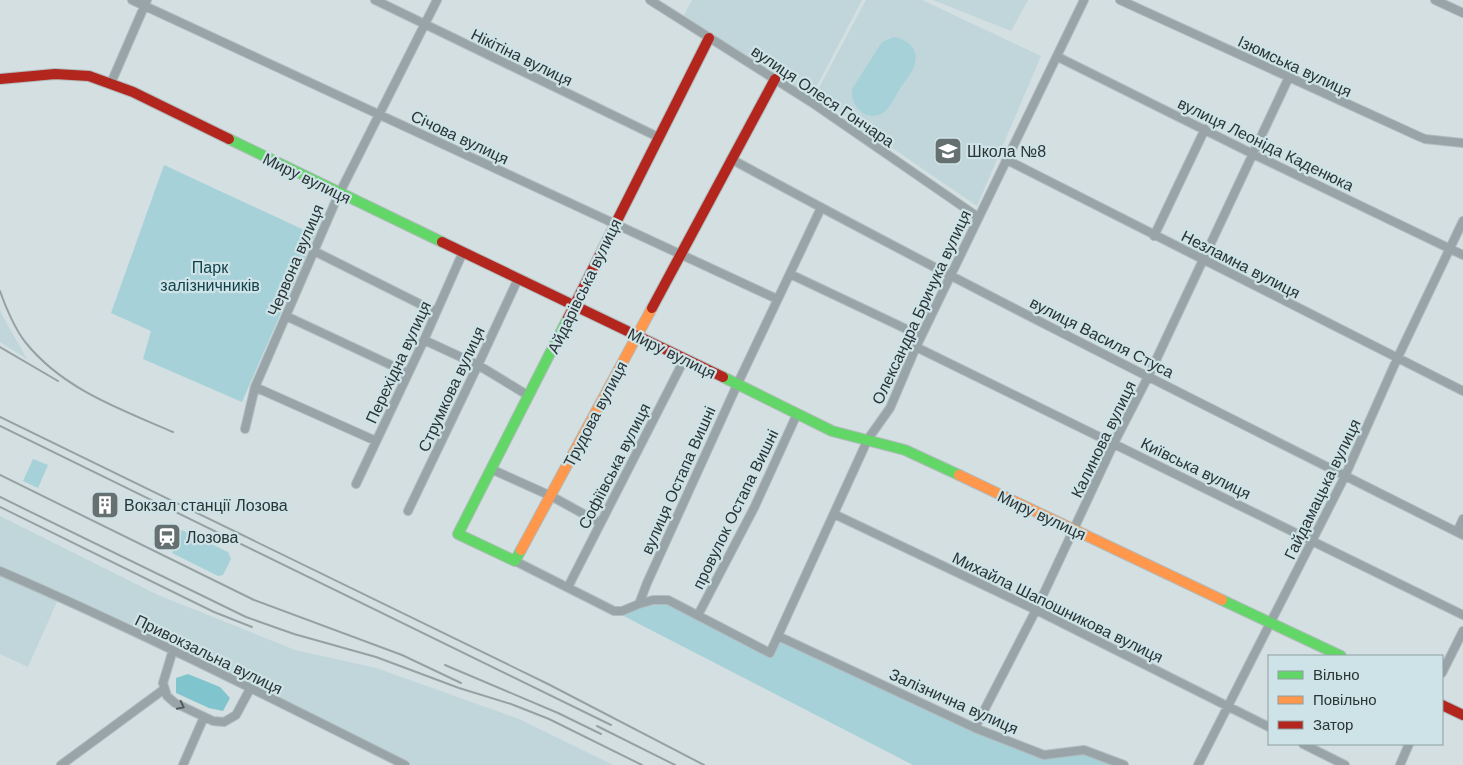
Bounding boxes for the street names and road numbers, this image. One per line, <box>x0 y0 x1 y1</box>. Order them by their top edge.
street label: Нікітіна вулиця <box>468 26 575 89</box>
street label: Ізюмська вулиця <box>1235 33 1354 100</box>
street label: вулиця Олеся Гончара <box>748 42 897 151</box>
street label: вулиця Леоніда Каденюка <box>1175 94 1356 194</box>
street label: Січова вулиця <box>408 107 511 168</box>
street label: Миру вулиця <box>260 150 353 207</box>
street label: Червона вулиця <box>264 202 327 319</box>
street label: Олександра Бричука вулиця <box>869 207 974 407</box>
street label: Айдарівська вулиця <box>544 216 624 356</box>
street label: Незламна вулиця <box>1179 227 1303 302</box>
street label: вулиця Василя Стуса <box>1027 294 1177 381</box>
street label: Перехідна вулиця <box>363 298 434 426</box>
street label: Струмкова вулиця <box>415 324 488 454</box>
street label: Миру вулиця <box>625 325 718 382</box>
street label: Трудова вулиця <box>561 359 630 470</box>
street label: Калинова вулиця <box>1068 378 1139 500</box>
street label: Софіївська вулиця <box>575 400 654 532</box>
street label: вулиця Остапа Вишні <box>638 404 719 557</box>
street label: Гайдамацька вулиця <box>1281 416 1364 562</box>
street label: провулок Остапа Вишні <box>689 427 782 592</box>
street label: Київська вулиця <box>1138 435 1253 502</box>
street label: Миру вулиця <box>995 488 1089 543</box>
street label: Михайла Шапошникова вулиця <box>950 549 1166 666</box>
street label: Привокзальна вулиця <box>132 611 285 698</box>
street label: Залізнична вулиця <box>887 665 1021 737</box>

